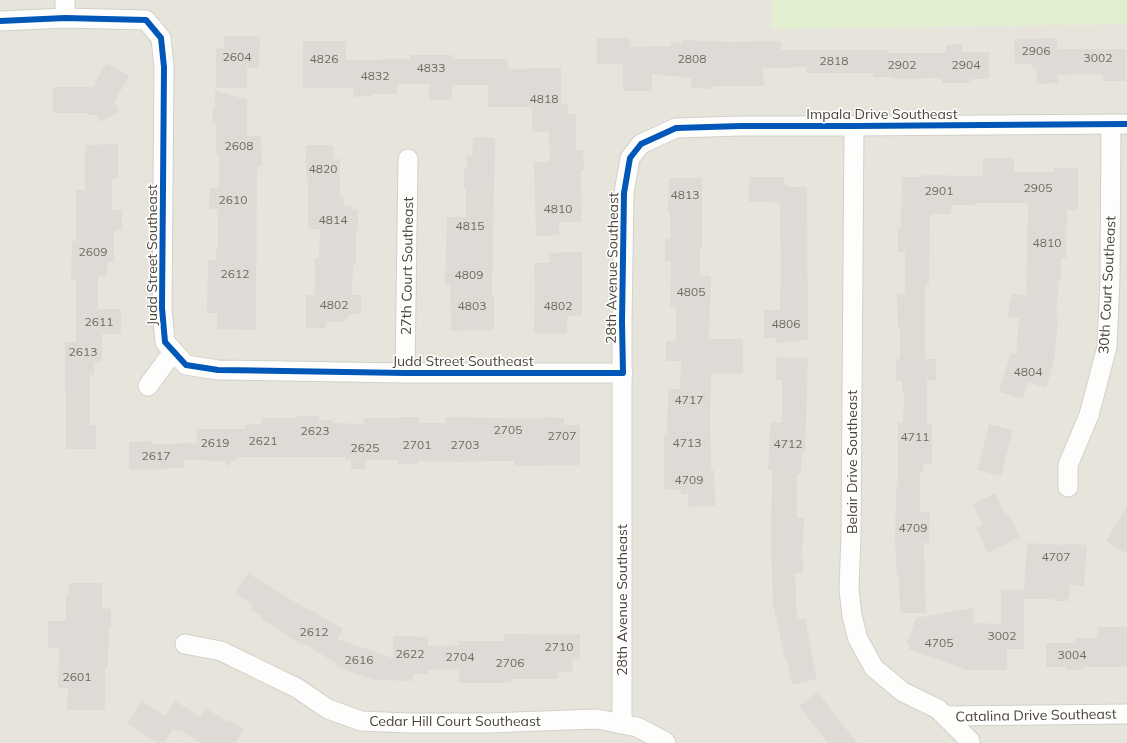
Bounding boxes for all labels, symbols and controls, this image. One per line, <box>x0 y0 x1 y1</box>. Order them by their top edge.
house number: 2906 <box>1022 43 1050 58</box>
house number: 2604 <box>223 49 251 64</box>
house number: 3002 <box>1084 50 1112 65</box>
house number: 4826 <box>310 51 338 66</box>
house number: 2808 <box>678 51 706 66</box>
house number: 2818 <box>820 53 848 68</box>
house number: 2902 <box>888 57 916 72</box>
house number: 2904 <box>952 57 980 72</box>
house number: 4833 <box>417 60 445 75</box>
house number: 4832 <box>361 68 389 83</box>
house number: 4818 <box>530 91 558 106</box>
street label: Impala Drive Southeast <box>806 105 958 123</box>
house number: 2608 <box>225 138 253 153</box>
house number: 4820 <box>309 161 337 176</box>
house number: 2905 <box>1024 180 1052 195</box>
house number: 2901 <box>925 183 953 198</box>
street label: Judd Street Southeast <box>143 184 161 326</box>
house number: 4813 <box>671 187 699 202</box>
house number: 2610 <box>219 192 247 207</box>
street label: 28th Avenue Southeast <box>602 192 622 344</box>
street label: 27th Court Southeast <box>397 197 417 335</box>
house number: 4810 <box>544 201 572 216</box>
house number: 4814 <box>319 212 347 227</box>
street label: 30th Court Southeast <box>1094 215 1120 355</box>
house number: 4815 <box>456 218 484 233</box>
house number: 4810 <box>1033 235 1061 250</box>
house number: 2609 <box>79 244 107 259</box>
house number: 2612 <box>221 266 249 281</box>
house number: 4809 <box>455 267 483 282</box>
house number: 4805 <box>677 284 705 299</box>
house number: 4802 <box>320 297 348 312</box>
house number: 4803 <box>458 298 486 313</box>
house number: 4802 <box>544 298 572 313</box>
house number: 2611 <box>85 314 113 329</box>
house number: 4806 <box>772 316 800 331</box>
house number: 2613 <box>69 344 97 359</box>
street label: Judd Street Southeast <box>392 352 534 370</box>
house number: 4804 <box>1014 364 1042 379</box>
street label: Belair Drive Southeast <box>843 390 861 534</box>
house number: 4717 <box>675 392 703 407</box>
house number: 2705 <box>494 422 522 437</box>
house number: 2623 <box>301 423 329 438</box>
house number: 2707 <box>548 428 576 443</box>
house number: 4711 <box>901 429 929 444</box>
house number: 2621 <box>249 433 277 448</box>
house number: 2619 <box>201 435 229 450</box>
house number: 4713 <box>673 435 701 450</box>
house number: 4712 <box>774 436 802 451</box>
house number: 2701 <box>403 437 431 452</box>
house number: 2703 <box>451 437 479 452</box>
house number: 2625 <box>351 440 379 455</box>
house number: 2617 <box>142 448 170 463</box>
house number: 4709 <box>675 472 703 487</box>
house number: 4709 <box>899 520 927 535</box>
street label: 28th Avenue Southeast <box>613 524 631 676</box>
house number: 4707 <box>1042 549 1070 564</box>
house number: 2612 <box>300 624 328 639</box>
house number: 3002 <box>988 628 1016 643</box>
house number: 4705 <box>925 635 953 650</box>
house number: 2710 <box>545 639 573 654</box>
house number: 2622 <box>396 646 424 661</box>
house number: 3004 <box>1058 647 1086 662</box>
house number: 2704 <box>446 649 474 664</box>
house number: 2616 <box>345 652 373 667</box>
house number: 2706 <box>496 655 524 670</box>
house number: 2601 <box>63 669 91 684</box>
street label: Catalina Drive Southeast <box>955 705 1117 725</box>
street label: Cedar Hill Court Southeast <box>369 712 541 730</box>

